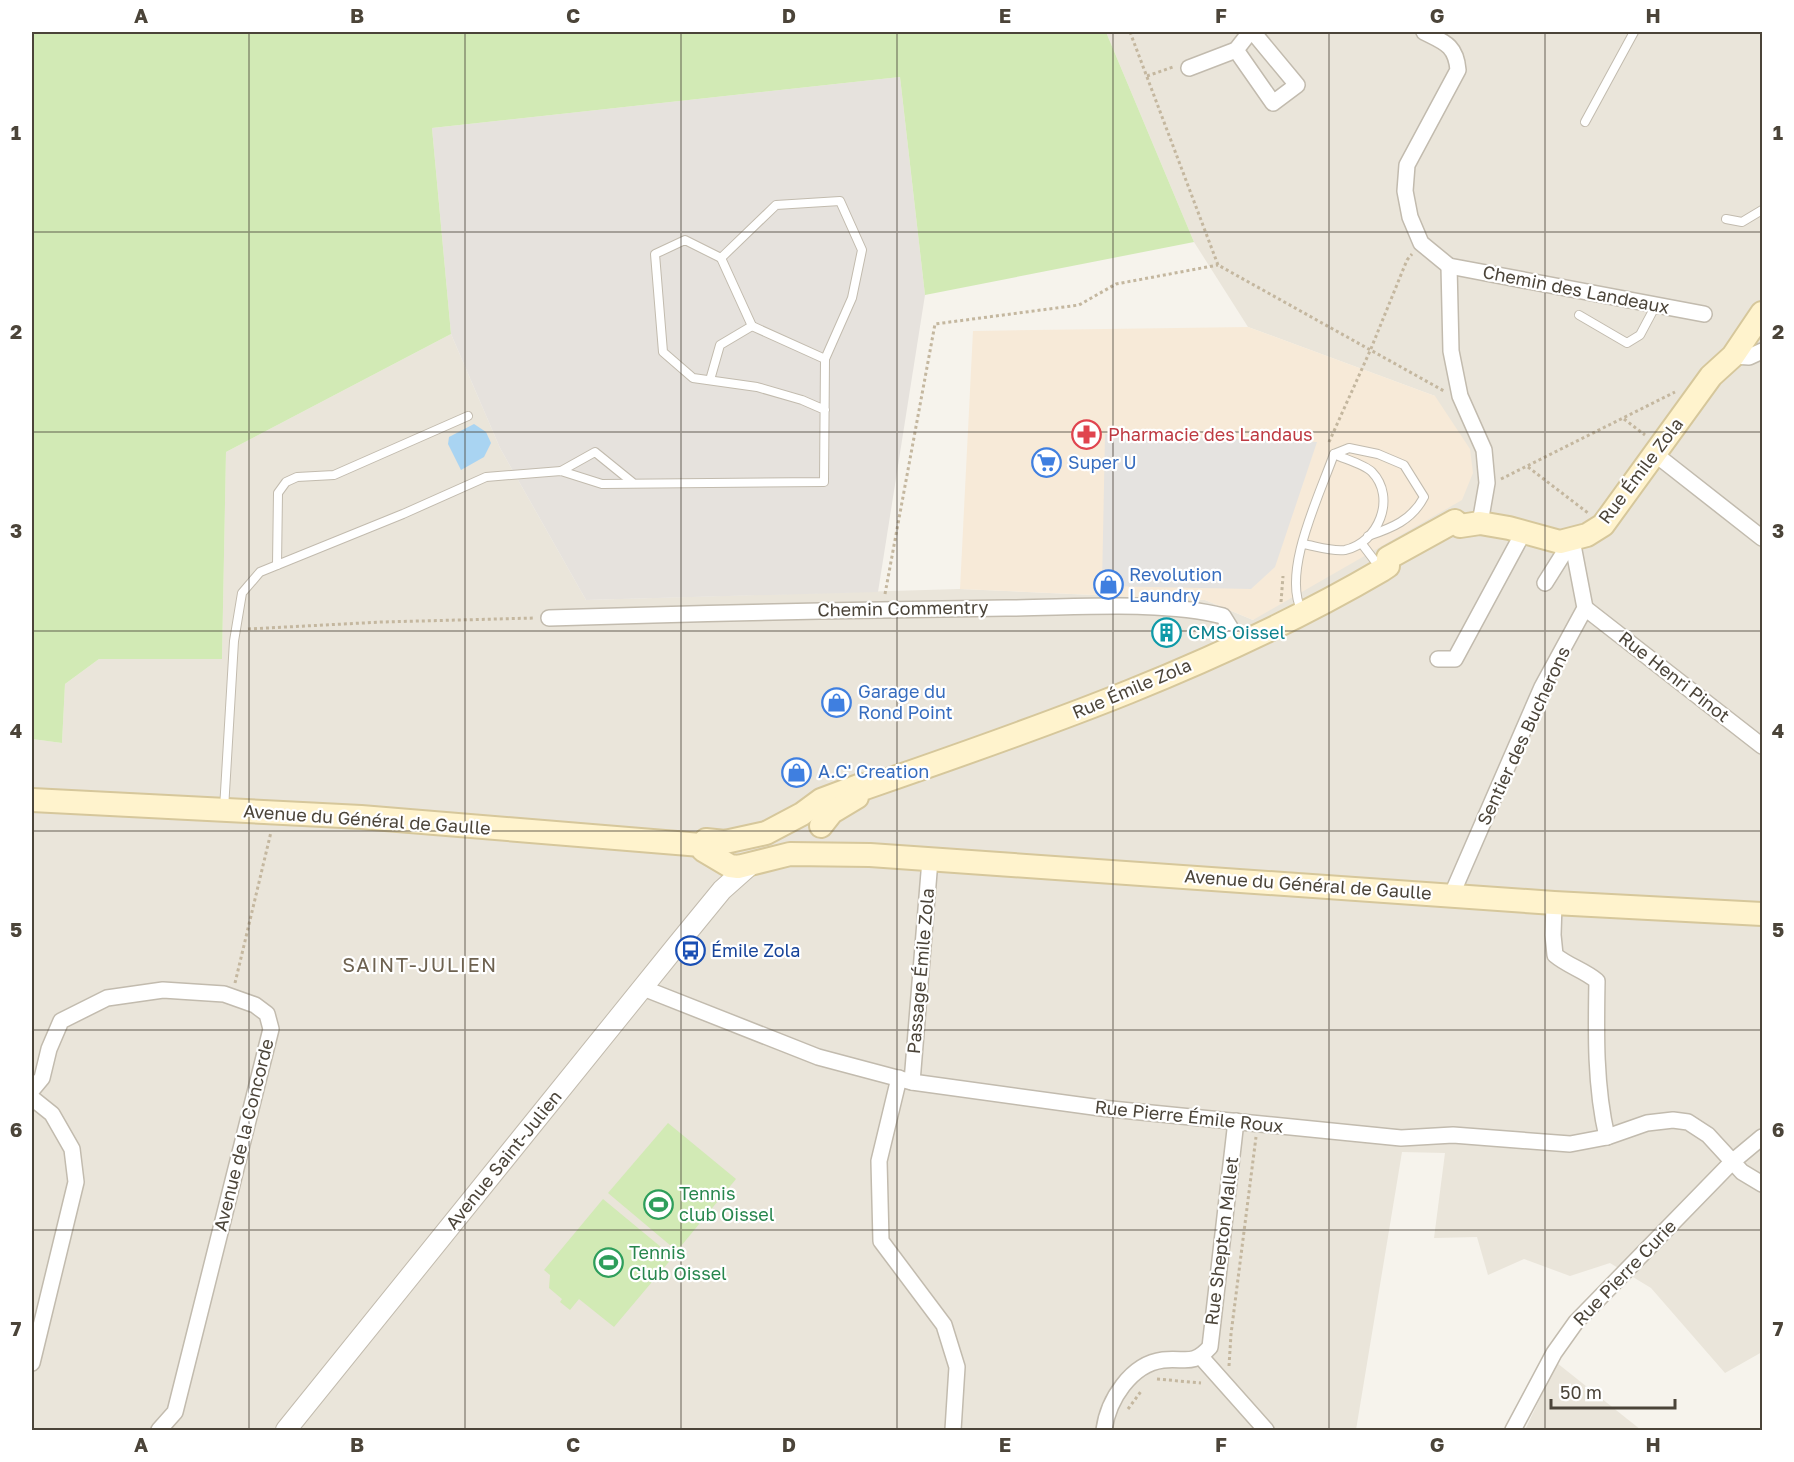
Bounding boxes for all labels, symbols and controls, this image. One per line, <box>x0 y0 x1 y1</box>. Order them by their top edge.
text: A <box>134 3 148 27</box>
text: B <box>350 3 364 27</box>
text: C <box>566 3 580 27</box>
text: D <box>782 3 796 27</box>
text: E <box>999 3 1011 27</box>
text: F <box>1215 3 1227 27</box>
text: G <box>1430 3 1444 27</box>
text: H <box>1645 3 1661 27</box>
text: 1 <box>11 120 21 144</box>
text: 1 <box>1773 120 1783 144</box>
street label: Chemin des Landeaux <box>1481 260 1672 318</box>
text: 2 <box>10 319 22 343</box>
text: 2 <box>1772 319 1784 343</box>
street label: Rue Émile Zola <box>1593 413 1687 528</box>
pharmacy icon: Pharmacie des Landaus <box>1071 419 1103 451</box>
place label: Pharmacie des Landaus <box>1108 423 1313 445</box>
supermarket icon: Super U <box>1031 447 1063 479</box>
place label: Super U <box>1068 451 1137 473</box>
text: 3 <box>10 518 22 542</box>
text: 3 <box>1772 518 1784 542</box>
place label: Revolution Laundry <box>1129 563 1222 606</box>
shop icon: Revolution Laundry <box>1092 569 1124 601</box>
street label: Chemin Commentry <box>817 596 989 620</box>
building icon: CMS Oissel <box>1151 617 1183 649</box>
place label: CMS Oissel <box>1188 621 1285 643</box>
street label: Rue Henri Pinot <box>1615 626 1735 726</box>
street label: Sentier des Bucherons <box>1472 643 1574 829</box>
street label: Rue Émile Zola <box>1069 653 1194 723</box>
place label: Garage du Rond Point <box>858 680 953 723</box>
shop icon: Garage du Rond Point <box>821 686 853 718</box>
text: 4 <box>10 718 22 742</box>
text: 4 <box>1772 718 1784 742</box>
shop icon: A.C' Creation <box>781 756 813 788</box>
place label: A.C' Creation <box>818 760 929 782</box>
street label: Avenue du Général de Gaulle <box>243 799 492 839</box>
street label: Avenue du Général de Gaulle <box>1184 864 1433 904</box>
street label: Passage Émile Zola <box>902 887 938 1055</box>
text: 5 <box>10 917 22 941</box>
text: 5 <box>1772 917 1784 941</box>
bus stop icon: Émile Zola <box>674 935 706 967</box>
place label: Émile Zola <box>711 939 800 961</box>
district label: SAINT-JULIEN <box>342 952 498 976</box>
street label: Avenue de la Concorde <box>208 1036 278 1233</box>
street label: Avenue Saint-Julien <box>441 1086 566 1233</box>
street label: Rue Pierre Émile Roux <box>1094 1095 1285 1137</box>
text: 6 <box>10 1117 22 1141</box>
text: 6 <box>1772 1117 1784 1141</box>
street label: Rue Shepton Mallet <box>1200 1155 1242 1327</box>
place label: Tennis club Oissel <box>679 1182 775 1225</box>
sports icon: Tennis club Oissel <box>642 1188 674 1220</box>
street label: Rue Pierre Curie <box>1568 1215 1680 1330</box>
place label: Tennis Club Oissel <box>629 1241 727 1284</box>
sports icon: Tennis Club Oissel <box>592 1247 624 1279</box>
text: 7 <box>11 1316 22 1340</box>
text: 7 <box>1773 1316 1784 1340</box>
scale bar <box>1551 1372 1676 1410</box>
text: 50 m <box>1560 1381 1602 1403</box>
text: A <box>134 1432 148 1456</box>
text: B <box>350 1432 364 1456</box>
text: C <box>566 1432 580 1456</box>
text: D <box>782 1432 796 1456</box>
text: E <box>999 1432 1011 1456</box>
text: F <box>1215 1432 1227 1456</box>
text: G <box>1430 1432 1444 1456</box>
text: H <box>1645 1432 1661 1456</box>

